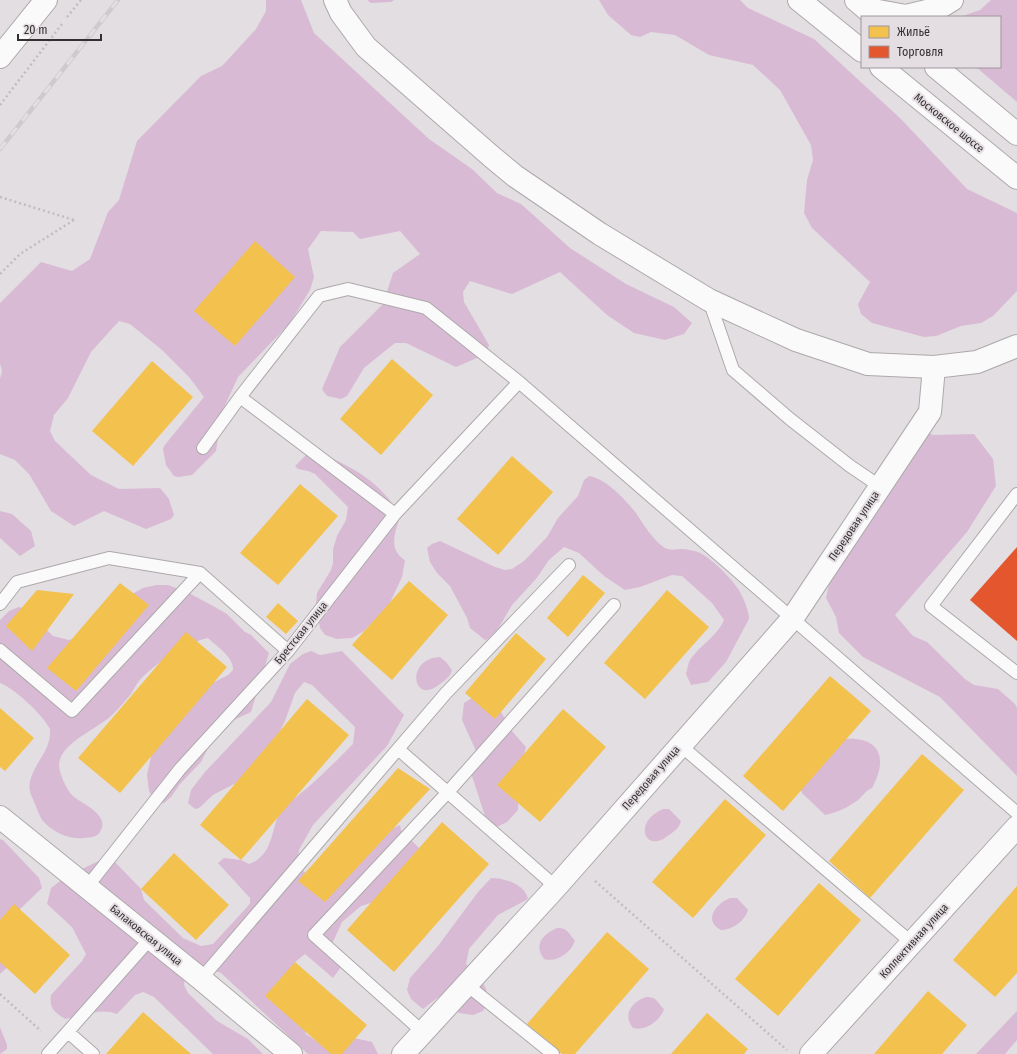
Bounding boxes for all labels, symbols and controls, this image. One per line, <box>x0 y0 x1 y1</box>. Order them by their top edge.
scale bar <box>18 16 101 42</box>
legend <box>861 16 1001 68</box>
text: 20 m <box>24 23 48 37</box>
text: Жильё <box>897 25 930 39</box>
text: Торговля <box>897 45 943 59</box>
street label: Московское шоссе <box>911 91 987 155</box>
street label: Передовая улица <box>826 489 882 563</box>
street label: Брестская улица <box>272 599 330 667</box>
street label: Передовая улица <box>620 743 682 813</box>
street label: Коллективная улица <box>877 901 951 981</box>
street label: Балаковская улица <box>107 902 185 968</box>

